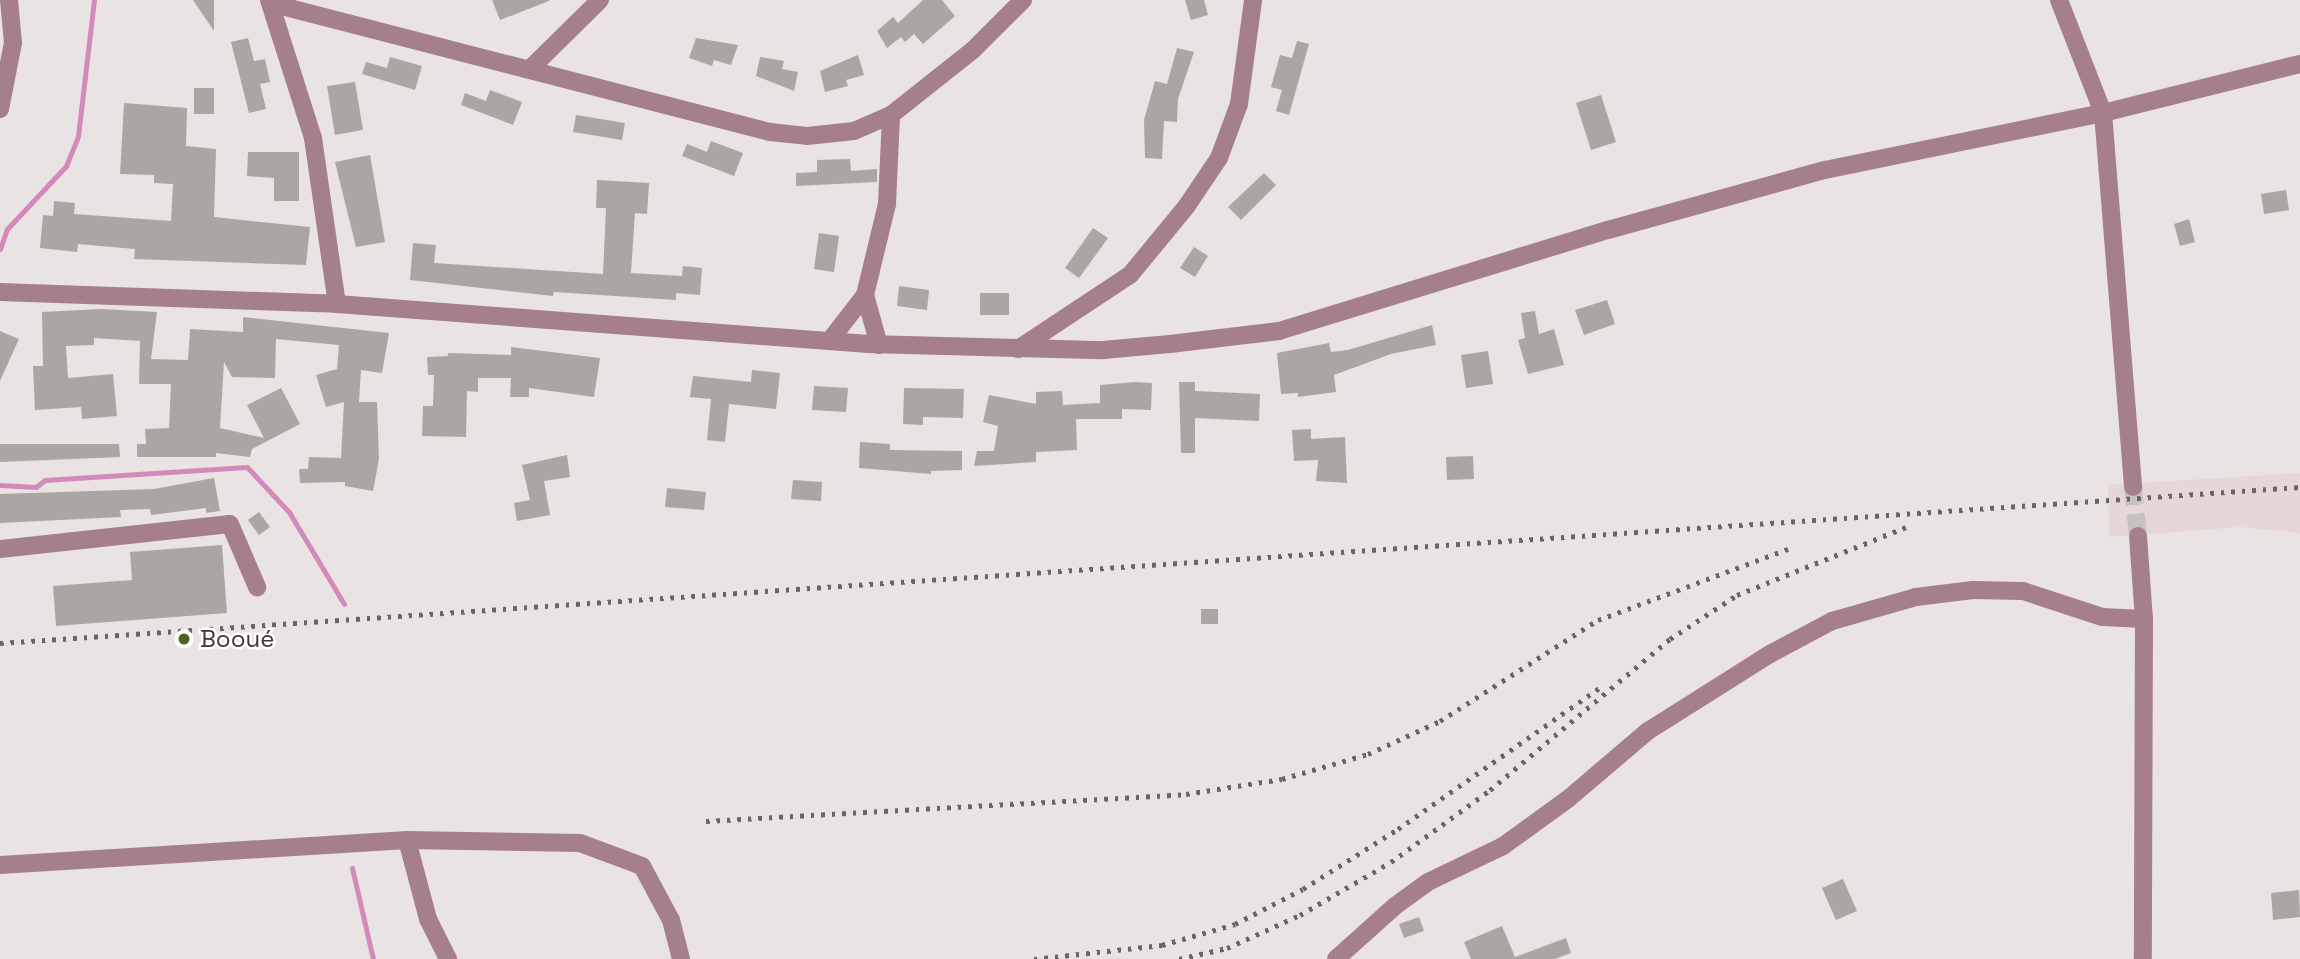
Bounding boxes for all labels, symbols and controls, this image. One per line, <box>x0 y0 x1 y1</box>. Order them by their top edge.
place label: Booué <box>200 625 274 653</box>
marker: Booué <box>174 629 194 649</box>

